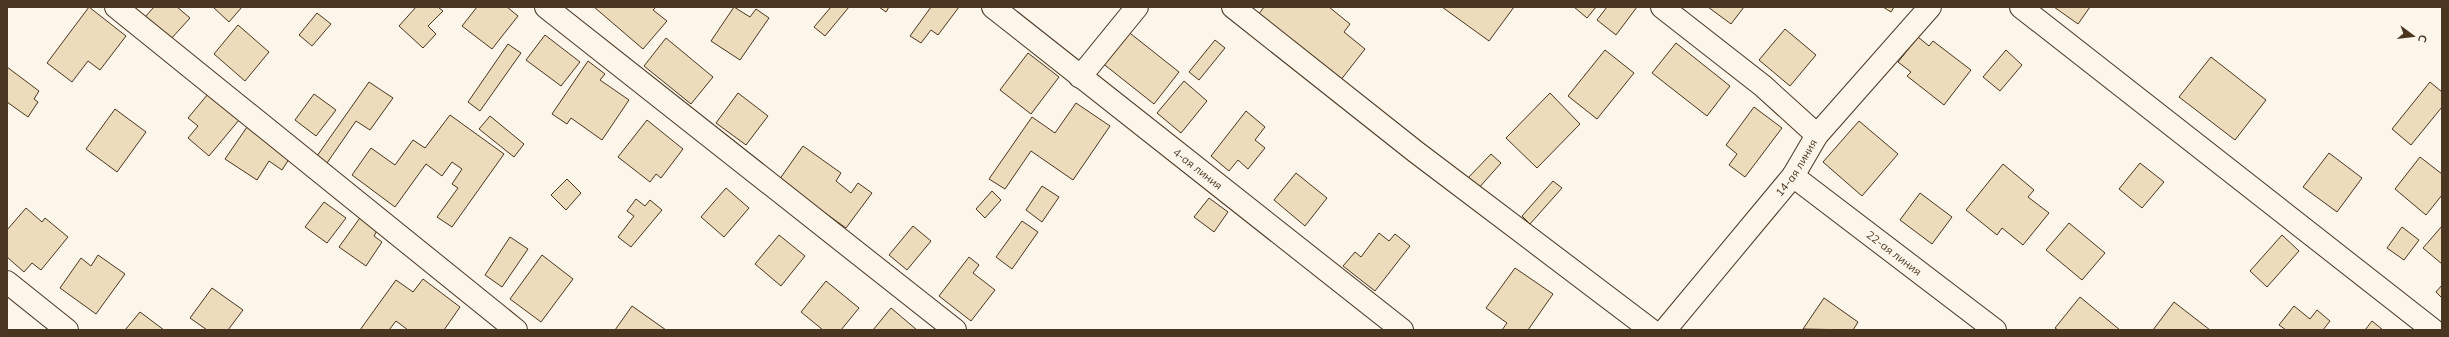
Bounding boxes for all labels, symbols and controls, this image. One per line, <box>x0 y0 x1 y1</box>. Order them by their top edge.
north arrow <box>2393 16 2433 56</box>
text: С <box>2415 33 2430 44</box>
street label: 14-ая линия <box>1772 137 1820 199</box>
street label: 4-ая линия <box>1170 145 1225 193</box>
street label: 22-ая линия <box>1864 227 1924 279</box>

